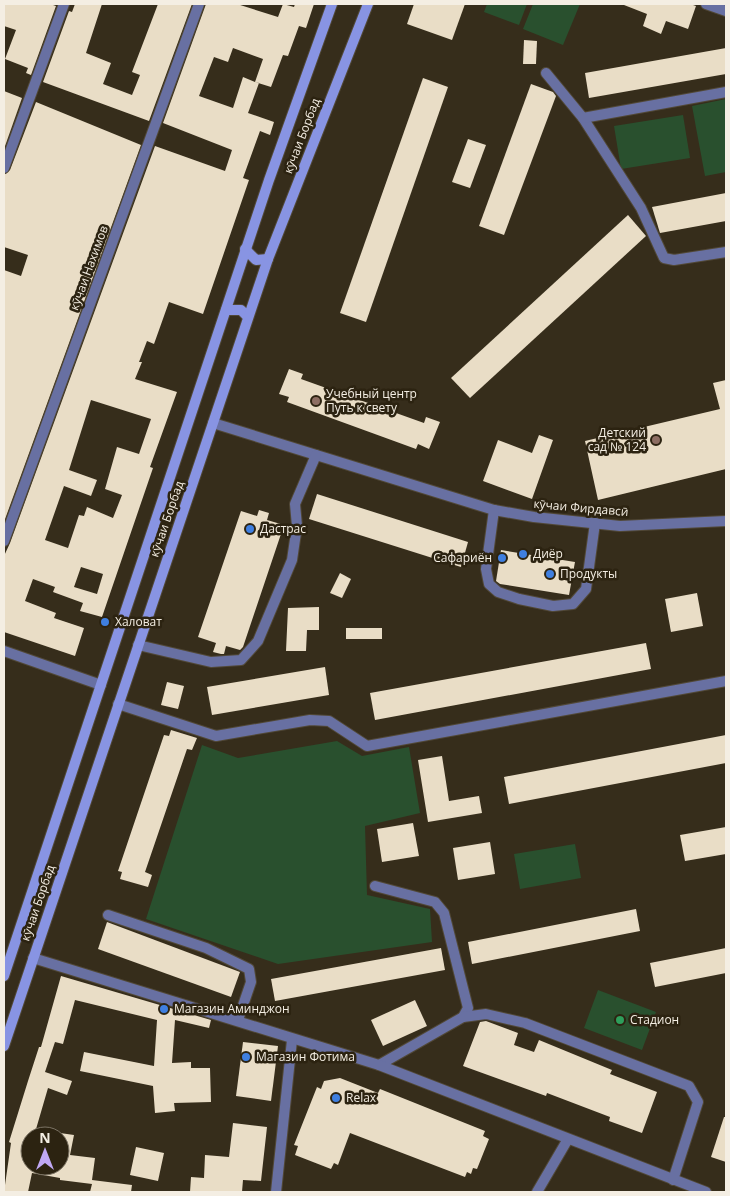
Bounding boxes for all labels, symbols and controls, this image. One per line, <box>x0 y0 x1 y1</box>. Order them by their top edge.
street label: кӯчаи Борбад <box>279 96 324 176</box>
street label: кӯчаи Нахимов <box>65 223 112 313</box>
place label: Учебный центр Путь к свету <box>326 385 417 416</box>
marker: Учебный центр Путь к свету <box>310 395 322 407</box>
place label: Детский сад № 124 <box>588 424 646 455</box>
marker: Детский сад № 124 <box>650 434 662 446</box>
street label: кӯчаи Борбад <box>146 478 188 559</box>
street label: кӯчаи Фирдавсӣ <box>533 495 629 520</box>
place label: Дастрас <box>260 520 306 537</box>
marker: Дастрас <box>244 523 256 535</box>
place label: Диëр <box>533 545 563 562</box>
marker: Диëр <box>517 548 529 560</box>
place label: Сафариëн <box>433 549 492 566</box>
marker: Сафариëн <box>496 552 508 564</box>
place label: Продукты <box>560 565 617 582</box>
marker: Продукты <box>544 568 556 580</box>
place label: Халоват <box>115 613 162 630</box>
marker: Халоват <box>99 616 111 628</box>
street label: кӯчаи Борбад <box>17 862 59 943</box>
place label: Магазин Аминджон <box>174 1000 290 1017</box>
marker: Магазин Аминджон <box>158 1003 170 1015</box>
place label: Стадион <box>630 1011 679 1028</box>
marker: Стадион <box>614 1014 626 1026</box>
place label: Магазин Фотима <box>256 1048 355 1065</box>
marker: Магазин Фотима <box>240 1051 252 1063</box>
place label: Relax <box>346 1089 377 1106</box>
marker: Relax <box>330 1092 342 1104</box>
north arrow <box>20 1126 70 1176</box>
text: N <box>39 1128 51 1147</box>

